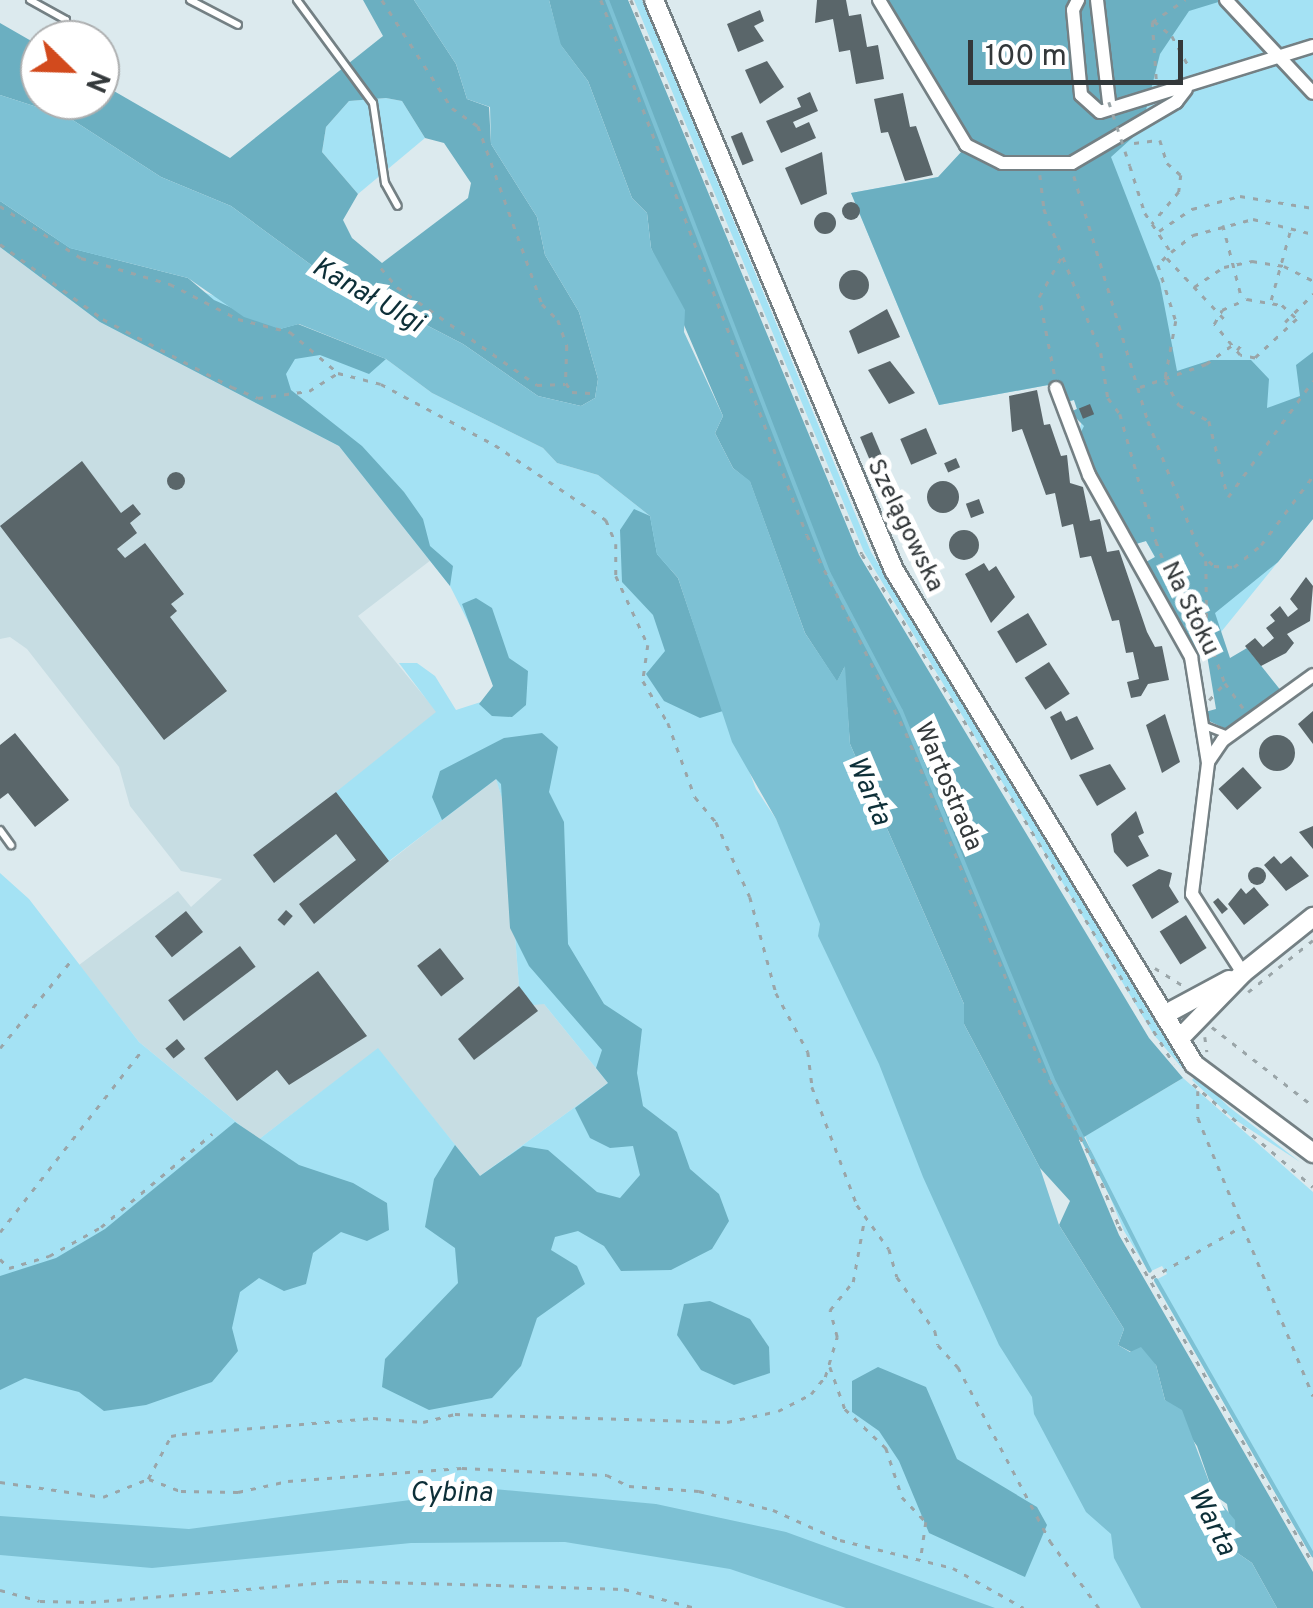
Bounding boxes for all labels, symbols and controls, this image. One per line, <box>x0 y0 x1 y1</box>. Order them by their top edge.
north arrow <box>20 20 120 120</box>
scale bar <box>973 20 1188 82</box>
text: 100 m <box>985 39 1067 76</box>
text: N <box>75 65 116 97</box>
water label: Kanał Ulgi <box>306 251 428 341</box>
street label: Szelągowska <box>859 455 949 597</box>
street label: Na Stoku <box>1153 557 1225 661</box>
street label: Wartostrada <box>906 718 988 856</box>
water label: Warta <box>839 751 897 831</box>
water label: Cybina <box>409 1477 493 1511</box>
water label: Warta <box>1180 1482 1242 1562</box>

